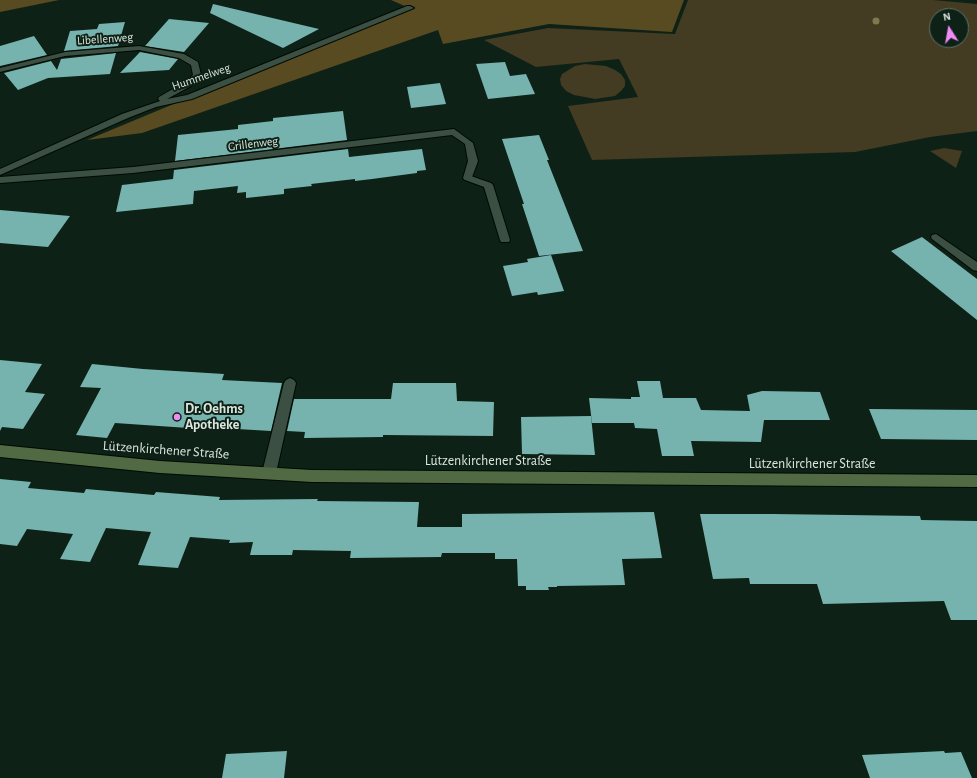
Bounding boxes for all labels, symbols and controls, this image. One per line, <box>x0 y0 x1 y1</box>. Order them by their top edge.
north arrow <box>929 8 969 48</box>
text: N <box>942 11 952 23</box>
street label: Libellenweg <box>76 30 134 48</box>
street label: Hummelweg <box>170 60 232 94</box>
street label: Grillenweg <box>227 134 279 154</box>
place label: Dr. Oehms Apotheke <box>185 401 243 434</box>
marker: Dr. Oehms Apotheke <box>172 412 182 422</box>
street label: Lützenkirchener Straße <box>102 437 230 463</box>
street label: Lützenkirchener Straße <box>425 453 551 469</box>
street label: Lützenkirchener Straße <box>749 456 875 472</box>

